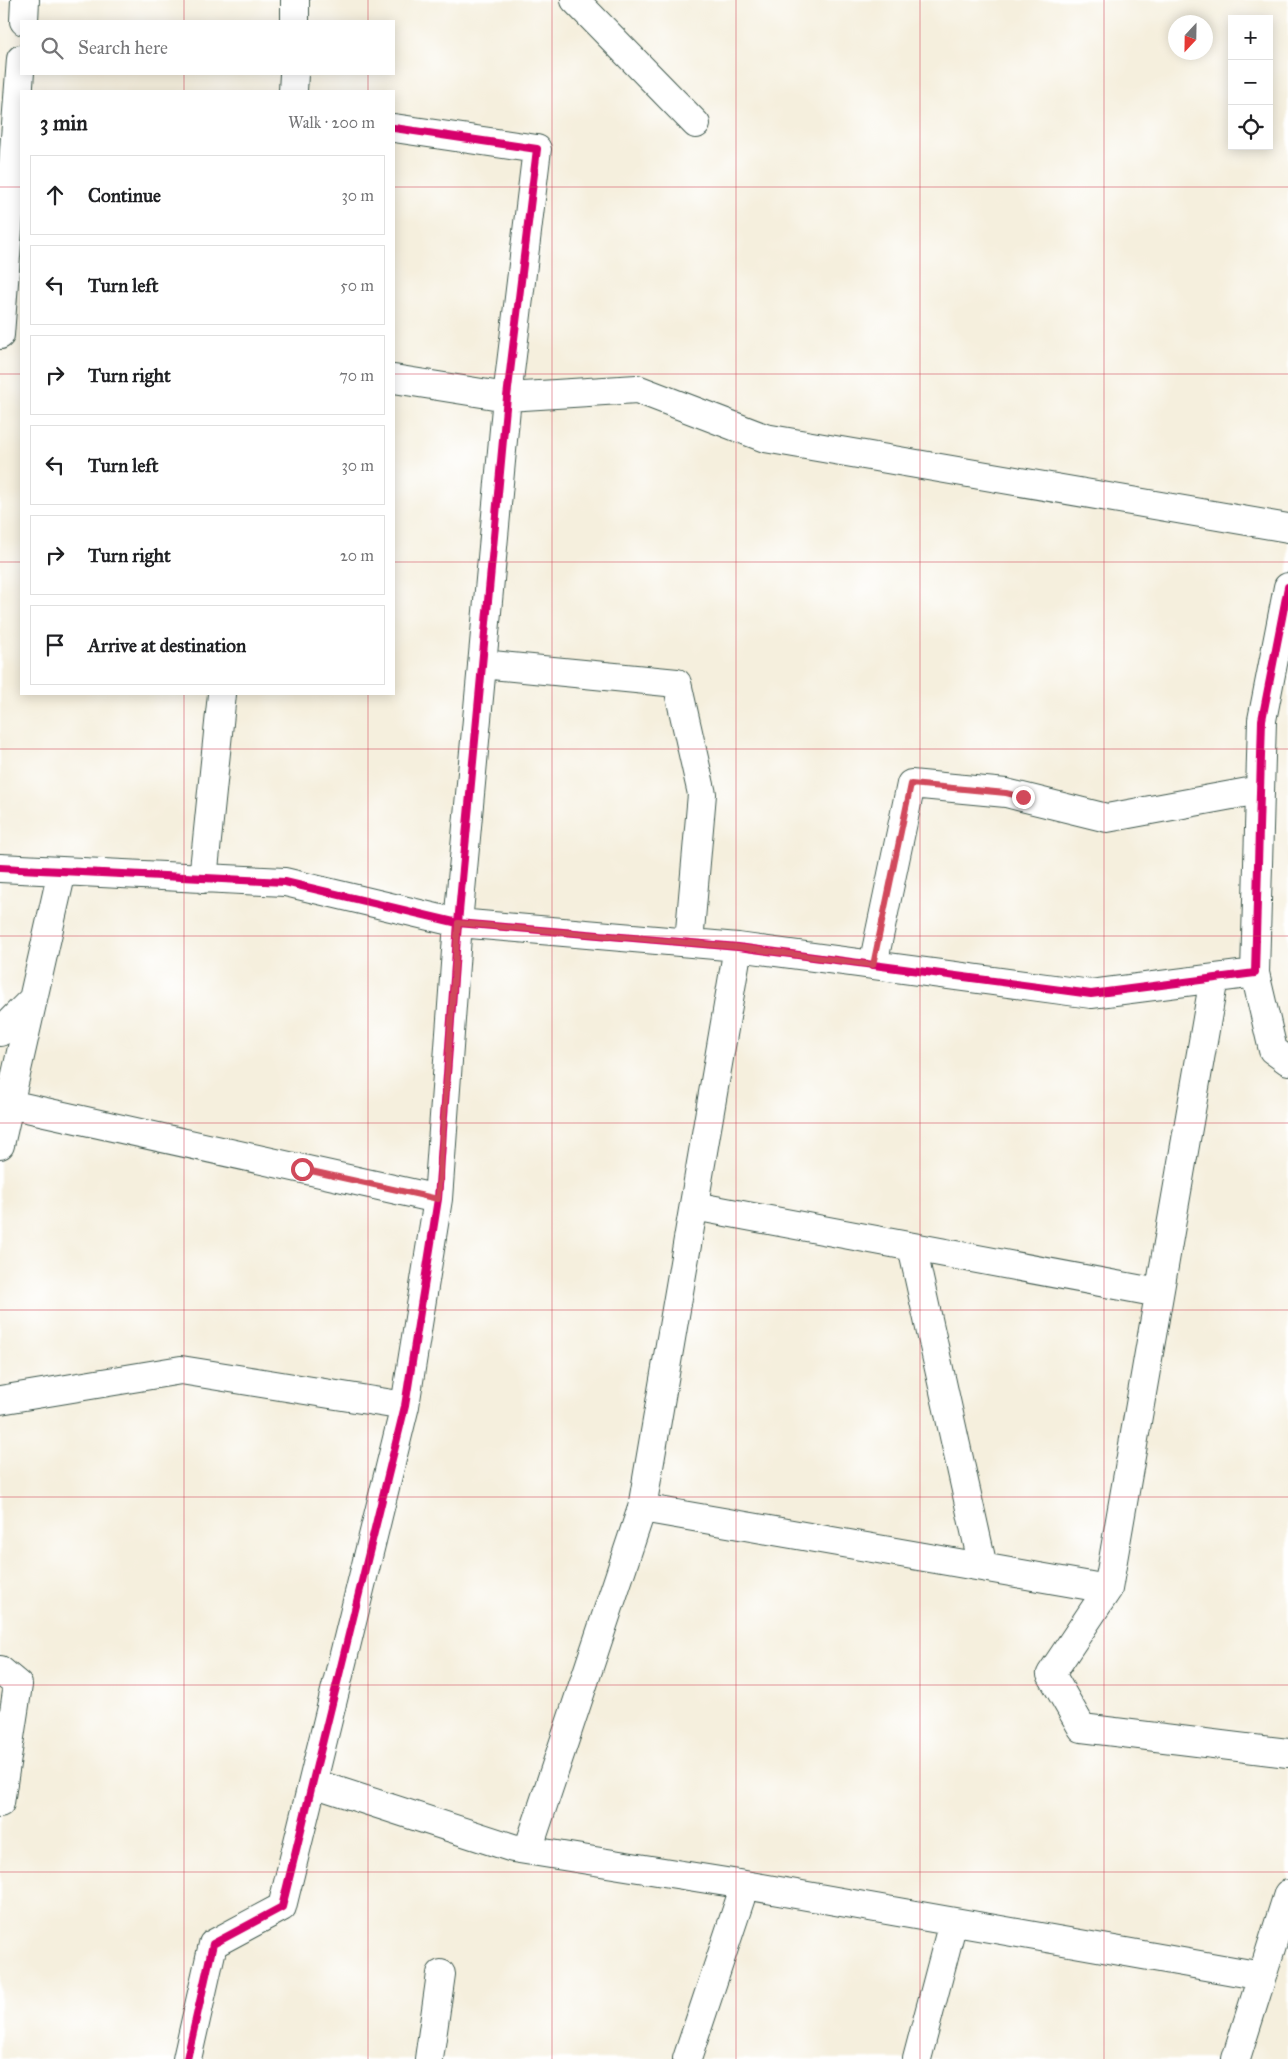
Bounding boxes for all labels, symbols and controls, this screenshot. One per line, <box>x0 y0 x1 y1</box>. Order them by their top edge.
north arrow <box>1168 15 1213 60</box>
map controls <box>1228 15 1273 150</box>
button: + <box>1228 15 1273 60</box>
search box <box>20 20 395 75</box>
icon: search <box>38 34 66 62</box>
text: Search here <box>78 36 168 59</box>
button: − <box>1228 60 1273 105</box>
button: locate <box>1228 105 1273 150</box>
text: 3 min <box>40 110 88 136</box>
text: Walk · 200 m <box>288 113 375 132</box>
icon: ahead <box>41 181 69 209</box>
text: Continue <box>88 184 161 207</box>
text: 30 m <box>341 186 374 205</box>
icon: left <box>41 271 69 299</box>
text: Turn left <box>88 274 158 297</box>
text: 50 m <box>340 276 374 295</box>
icon: right <box>41 361 69 389</box>
text: Turn right <box>88 364 171 387</box>
text: 70 m <box>339 366 374 385</box>
icon: left <box>41 451 69 479</box>
text: Turn left <box>88 454 158 477</box>
text: 30 m <box>341 456 374 475</box>
icon: right <box>41 541 69 569</box>
text: Turn right <box>88 544 171 567</box>
text: 20 m <box>340 546 374 565</box>
icon: arrive <box>41 631 69 659</box>
text: Arrive at destination <box>88 634 246 657</box>
route end <box>1012 786 1035 809</box>
route start <box>291 1158 314 1181</box>

